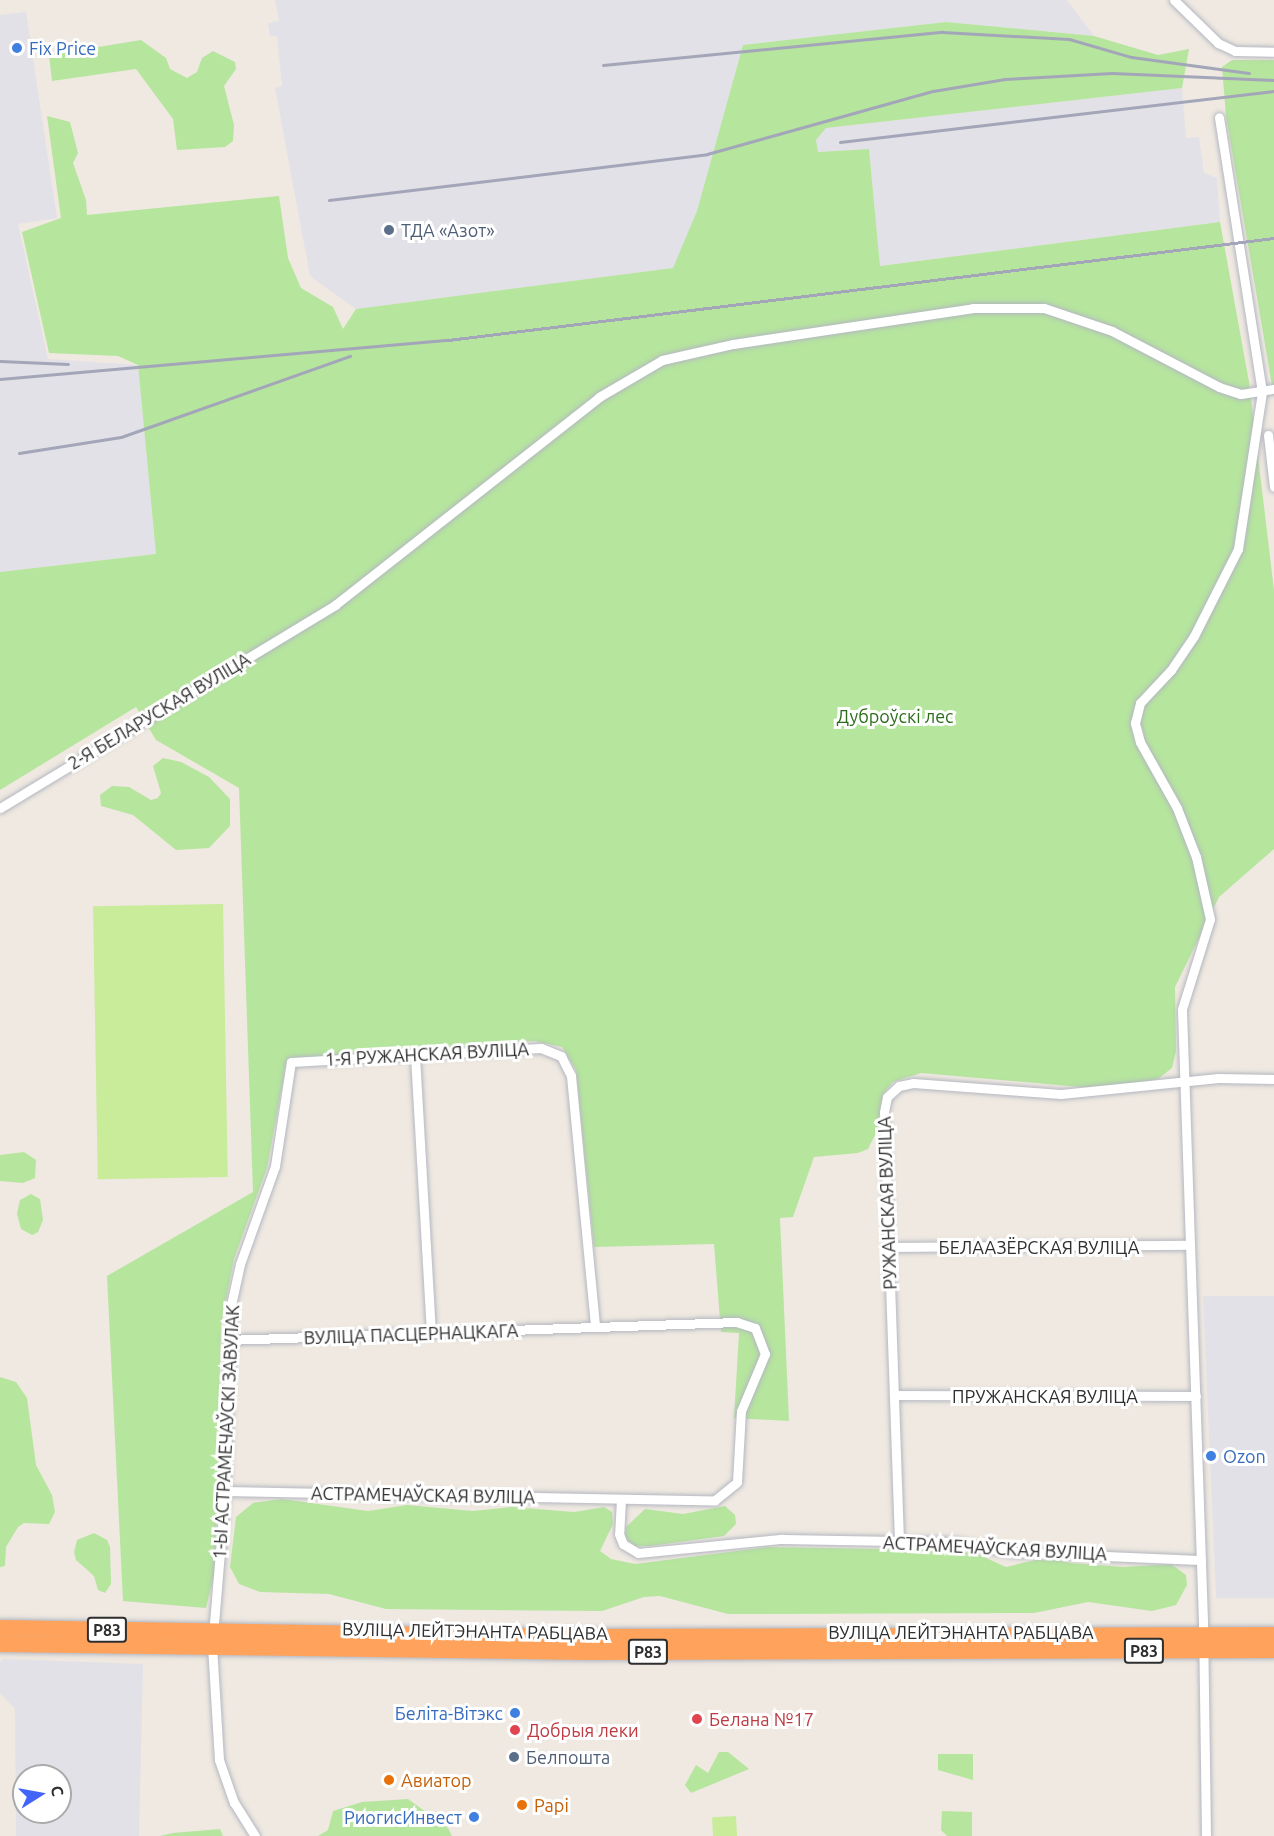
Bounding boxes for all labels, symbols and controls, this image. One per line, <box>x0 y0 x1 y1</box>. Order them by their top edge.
place label: Fix Price <box>29 37 96 59</box>
marker: Fix Price <box>10 41 24 55</box>
place label: ТДА «Азот» <box>401 219 495 241</box>
marker: ТДА «Азот» <box>382 223 396 237</box>
street label: 2-Я БЕЛАРУСКАЯ ВУЛІЦА <box>64 648 254 774</box>
park label: Дуброўскі лес <box>837 705 953 727</box>
street label: 1-Я РУЖАНСКАЯ ВУЛІЦА <box>324 1038 530 1070</box>
street label: РУЖАНСКАЯ ВУЛІЦА <box>873 1116 901 1290</box>
street label: БЕЛААЗЁРСКАЯ ВУЛІЦА <box>939 1236 1139 1258</box>
street label: 1-Ы АСТРАМЕЧАЎСКІ ЗАВУЛАК <box>209 1304 243 1560</box>
street label: ВУЛІЦА ПАСЦЕРНАЦКАГА <box>303 1319 519 1349</box>
street label: ПРУЖАНСКАЯ ВУЛІЦА <box>952 1385 1138 1407</box>
place label: Ozon <box>1223 1445 1266 1467</box>
marker: Ozon <box>1204 1449 1218 1463</box>
street label: АСТРАМЕЧАЎСКАЯ ВУЛІЦА <box>311 1482 535 1508</box>
street label: АСТРАМЕЧАЎСКАЯ ВУЛІЦА <box>882 1531 1108 1565</box>
road number: Р83 <box>86 1617 128 1643</box>
street label: ВУЛІЦА ЛЕЙТЭНАНТА РАБЦАВА <box>342 1618 608 1644</box>
street label: ВУЛІЦА ЛЕЙТЭНАНТА РАБЦАВА <box>828 1621 1094 1643</box>
road number: Р83 <box>1123 1638 1165 1664</box>
road number: Р83 <box>627 1639 669 1665</box>
place label: Беліта-Вітэкс <box>395 1702 503 1724</box>
marker: Беліта-Вітэкс <box>508 1706 522 1720</box>
place label: Белана №17 <box>709 1708 814 1730</box>
marker: Белана №17 <box>690 1712 704 1726</box>
place label: Добрыя леки <box>527 1719 639 1741</box>
marker: Добрыя леки <box>508 1723 522 1737</box>
place label: Белпошта <box>526 1746 610 1768</box>
marker: Белпошта <box>507 1750 521 1764</box>
north arrow <box>12 1764 72 1824</box>
place label: Авиатор <box>401 1769 472 1791</box>
marker: Авиатор <box>382 1773 396 1787</box>
text: С <box>48 1784 68 1798</box>
place label: Papi <box>534 1794 569 1816</box>
marker: Papi <box>515 1798 529 1812</box>
place label: РиогисИнвест <box>344 1806 462 1828</box>
marker: РиогисИнвест <box>467 1810 481 1824</box>

